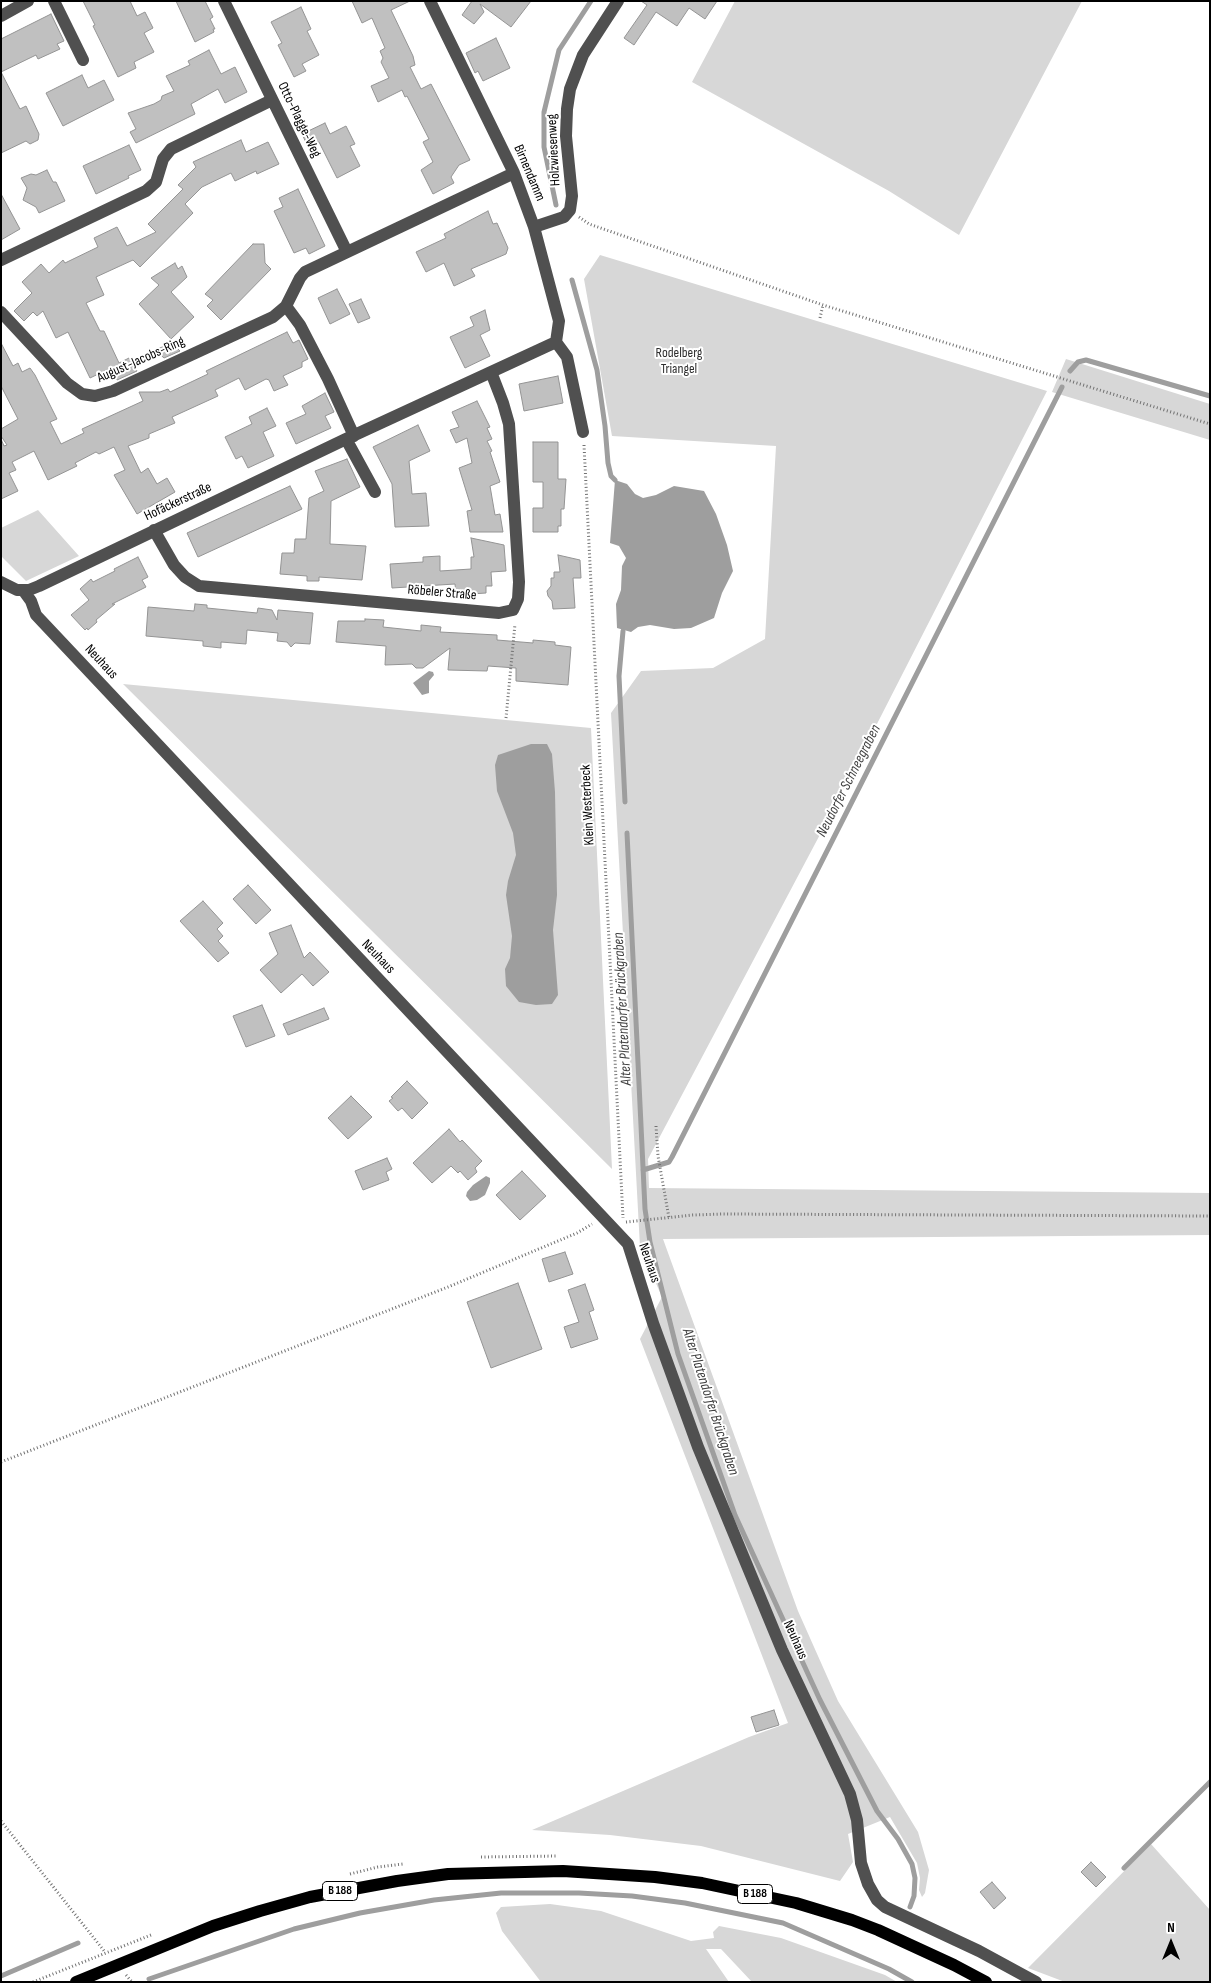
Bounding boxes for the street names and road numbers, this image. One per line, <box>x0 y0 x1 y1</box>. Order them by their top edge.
street label: Otto-Plagge-Weg <box>274 80 324 160</box>
street label: Holzwiesenweg <box>544 113 564 187</box>
street label: Birnendamm <box>510 142 548 204</box>
street label: August-Jacobs-Ring <box>95 333 187 387</box>
street label: Hofäckerstraße <box>142 479 214 525</box>
street label: Röbeler Straße <box>407 582 477 604</box>
street label: Neuhaus <box>81 641 121 683</box>
street label: Klein Westerbeck <box>577 764 599 846</box>
street label: Neuhaus <box>358 936 398 978</box>
street label: Neuhaus <box>634 1241 664 1285</box>
street label: Neuhaus <box>779 1618 811 1662</box>
road number: B 188 <box>322 1882 358 1900</box>
road number: B 188 <box>738 1885 772 1904</box>

